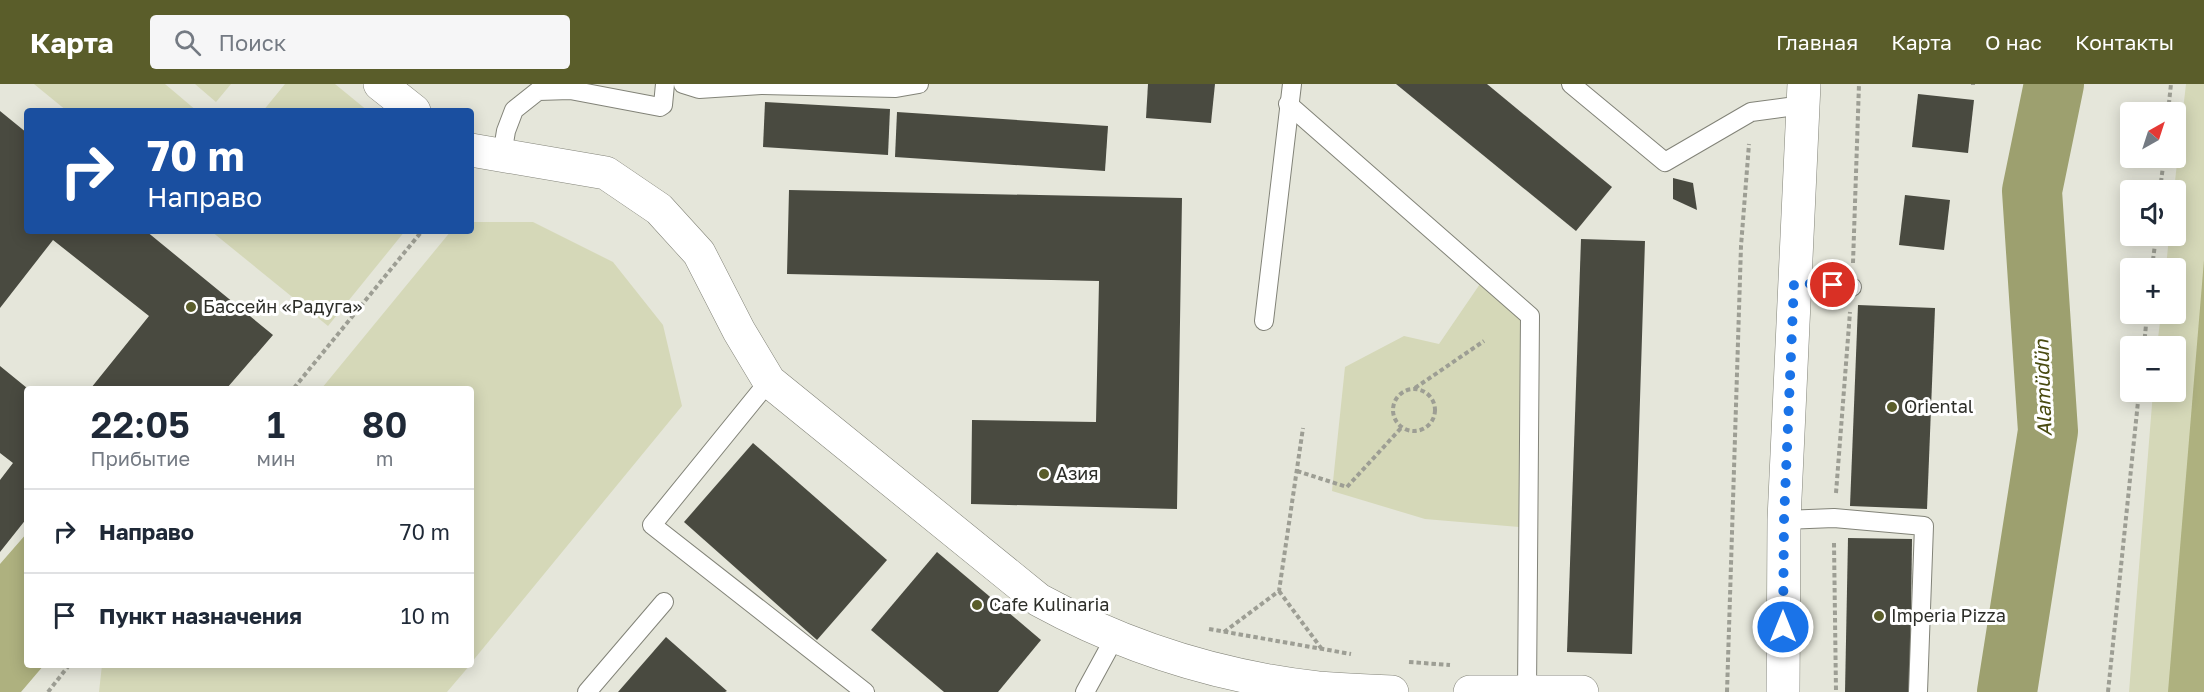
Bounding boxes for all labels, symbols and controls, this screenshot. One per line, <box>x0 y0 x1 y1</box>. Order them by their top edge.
search box <box>150 15 570 69</box>
text: Карта <box>30 26 114 59</box>
icon: search <box>171 26 204 59</box>
text: Поиск <box>219 29 286 56</box>
text: Главная <box>1776 29 1858 55</box>
text: Карта <box>1891 29 1952 55</box>
text: О нас <box>1985 29 2042 55</box>
text: Контакты <box>2075 29 2174 55</box>
north arrow <box>2120 102 2186 168</box>
map controls <box>2120 102 2186 402</box>
text: 70 m <box>147 130 244 180</box>
icon: right <box>48 132 126 210</box>
button: sound <box>2120 180 2186 246</box>
text: Направо <box>147 181 262 213</box>
button: + <box>2120 258 2186 324</box>
pin <box>1807 259 1858 310</box>
icon: arrive <box>1816 268 1849 301</box>
place label: Бассейн «Радуга» <box>203 295 362 317</box>
marker: Бассейн «Радуга» <box>184 300 198 314</box>
button: − <box>2120 336 2186 402</box>
water label: Alamüdün <box>2028 338 2056 437</box>
place label: Oriental <box>1904 395 1974 417</box>
marker: Oriental <box>1885 400 1899 414</box>
text: 22:05 <box>91 403 190 446</box>
text: 1 <box>267 403 285 446</box>
text: 80 <box>362 403 407 446</box>
text: Прибытие <box>90 446 190 470</box>
text: мин <box>257 446 295 470</box>
text: m <box>376 446 394 470</box>
place label: Азия <box>1056 462 1099 484</box>
marker: Азия <box>1037 467 1051 481</box>
icon: right <box>48 515 81 548</box>
text: Направо <box>99 518 194 545</box>
text: 70 m <box>400 518 450 545</box>
place label: Cafe Kulinaria <box>989 593 1110 615</box>
position arrow <box>1751 595 1815 659</box>
marker: Cafe Kulinaria <box>970 598 984 612</box>
icon: arrive <box>48 599 81 632</box>
text: Пункт назначения <box>99 602 302 629</box>
text: 10 m <box>401 602 450 629</box>
place label: Imperia Pizza <box>1891 604 2006 626</box>
marker: Imperia Pizza <box>1872 609 1886 623</box>

